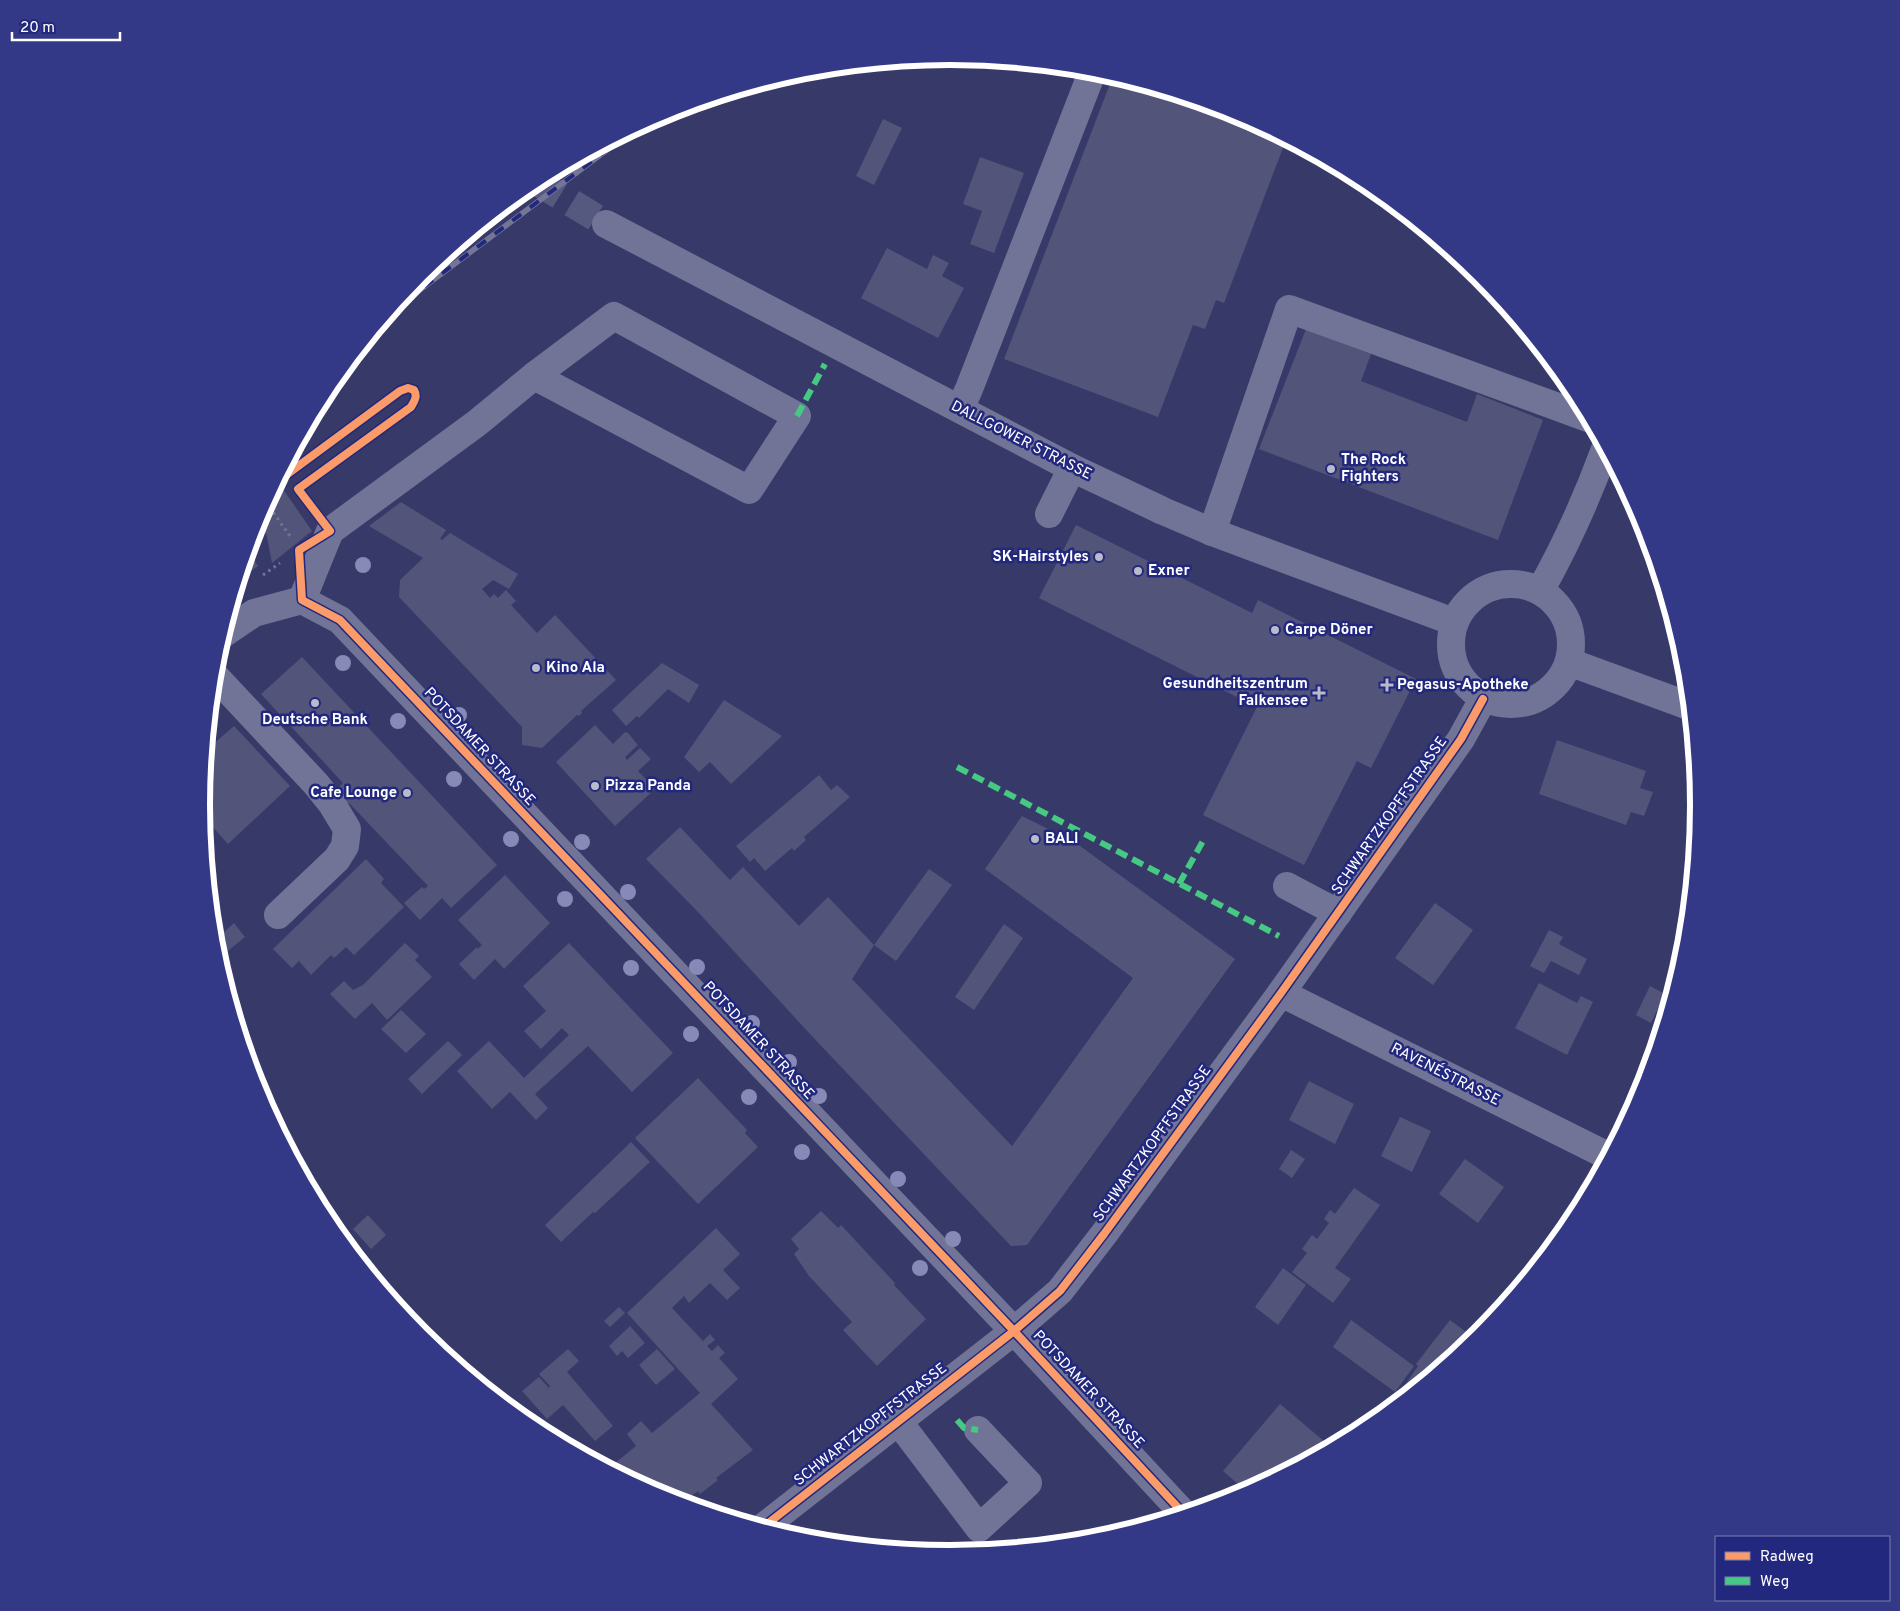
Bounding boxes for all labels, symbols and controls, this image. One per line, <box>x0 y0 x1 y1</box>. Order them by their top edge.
scale bar <box>12 10 120 42</box>
text: 20 m <box>20 19 55 38</box>
street label: DALLGOWER STRASSE <box>947 397 1095 485</box>
place label: The Rock Fighters <box>1341 451 1406 487</box>
marker: The Rock Fighters <box>1325 463 1337 475</box>
place label: SK-Hairstyles <box>992 548 1089 567</box>
marker: SK-Hairstyles <box>1093 551 1105 563</box>
place label: Exner <box>1148 562 1190 581</box>
marker: Exner <box>1132 565 1144 577</box>
place label: Carpe Döner <box>1285 621 1374 640</box>
marker: Carpe Döner <box>1269 624 1281 636</box>
place label: Kino Ala <box>546 659 605 678</box>
marker: Kino Ala <box>530 662 542 674</box>
place label: Gesundheitszentrum Falkensee <box>1163 675 1308 711</box>
place label: Pegasus-Apotheke <box>1397 676 1529 695</box>
marker: Pegasus-Apotheke <box>1381 679 1393 691</box>
street label: POTSDAMER STRASSE <box>419 684 539 810</box>
marker: Gesundheitszentrum Falkensee <box>1312 686 1326 700</box>
marker: Deutsche Bank <box>309 697 321 709</box>
place label: Deutsche Bank <box>262 711 368 730</box>
street label: SCHWARTZKOPFFSTRASSE <box>1328 733 1452 899</box>
place label: Pizza Panda <box>605 777 691 796</box>
marker: Pizza Panda <box>589 780 601 792</box>
place label: Cafe Lounge <box>310 784 397 803</box>
marker: Cafe Lounge <box>401 787 413 799</box>
place label: BALI <box>1045 830 1079 849</box>
marker: BALI <box>1029 833 1041 845</box>
street label: POTSDAMER STRASSE <box>698 978 818 1104</box>
street label: RAVENÉSTRASSE <box>1387 1038 1503 1111</box>
street label: SCHWARTZKOPFFSTRASSE <box>1090 1062 1216 1226</box>
street label: POTSDAMER STRASSE <box>1028 1327 1148 1453</box>
street label: SCHWARTZKOPFFSTRASSE <box>791 1359 951 1491</box>
legend <box>1715 1536 1890 1601</box>
text: Radweg <box>1760 1548 1814 1567</box>
text: Weg <box>1760 1573 1789 1592</box>

